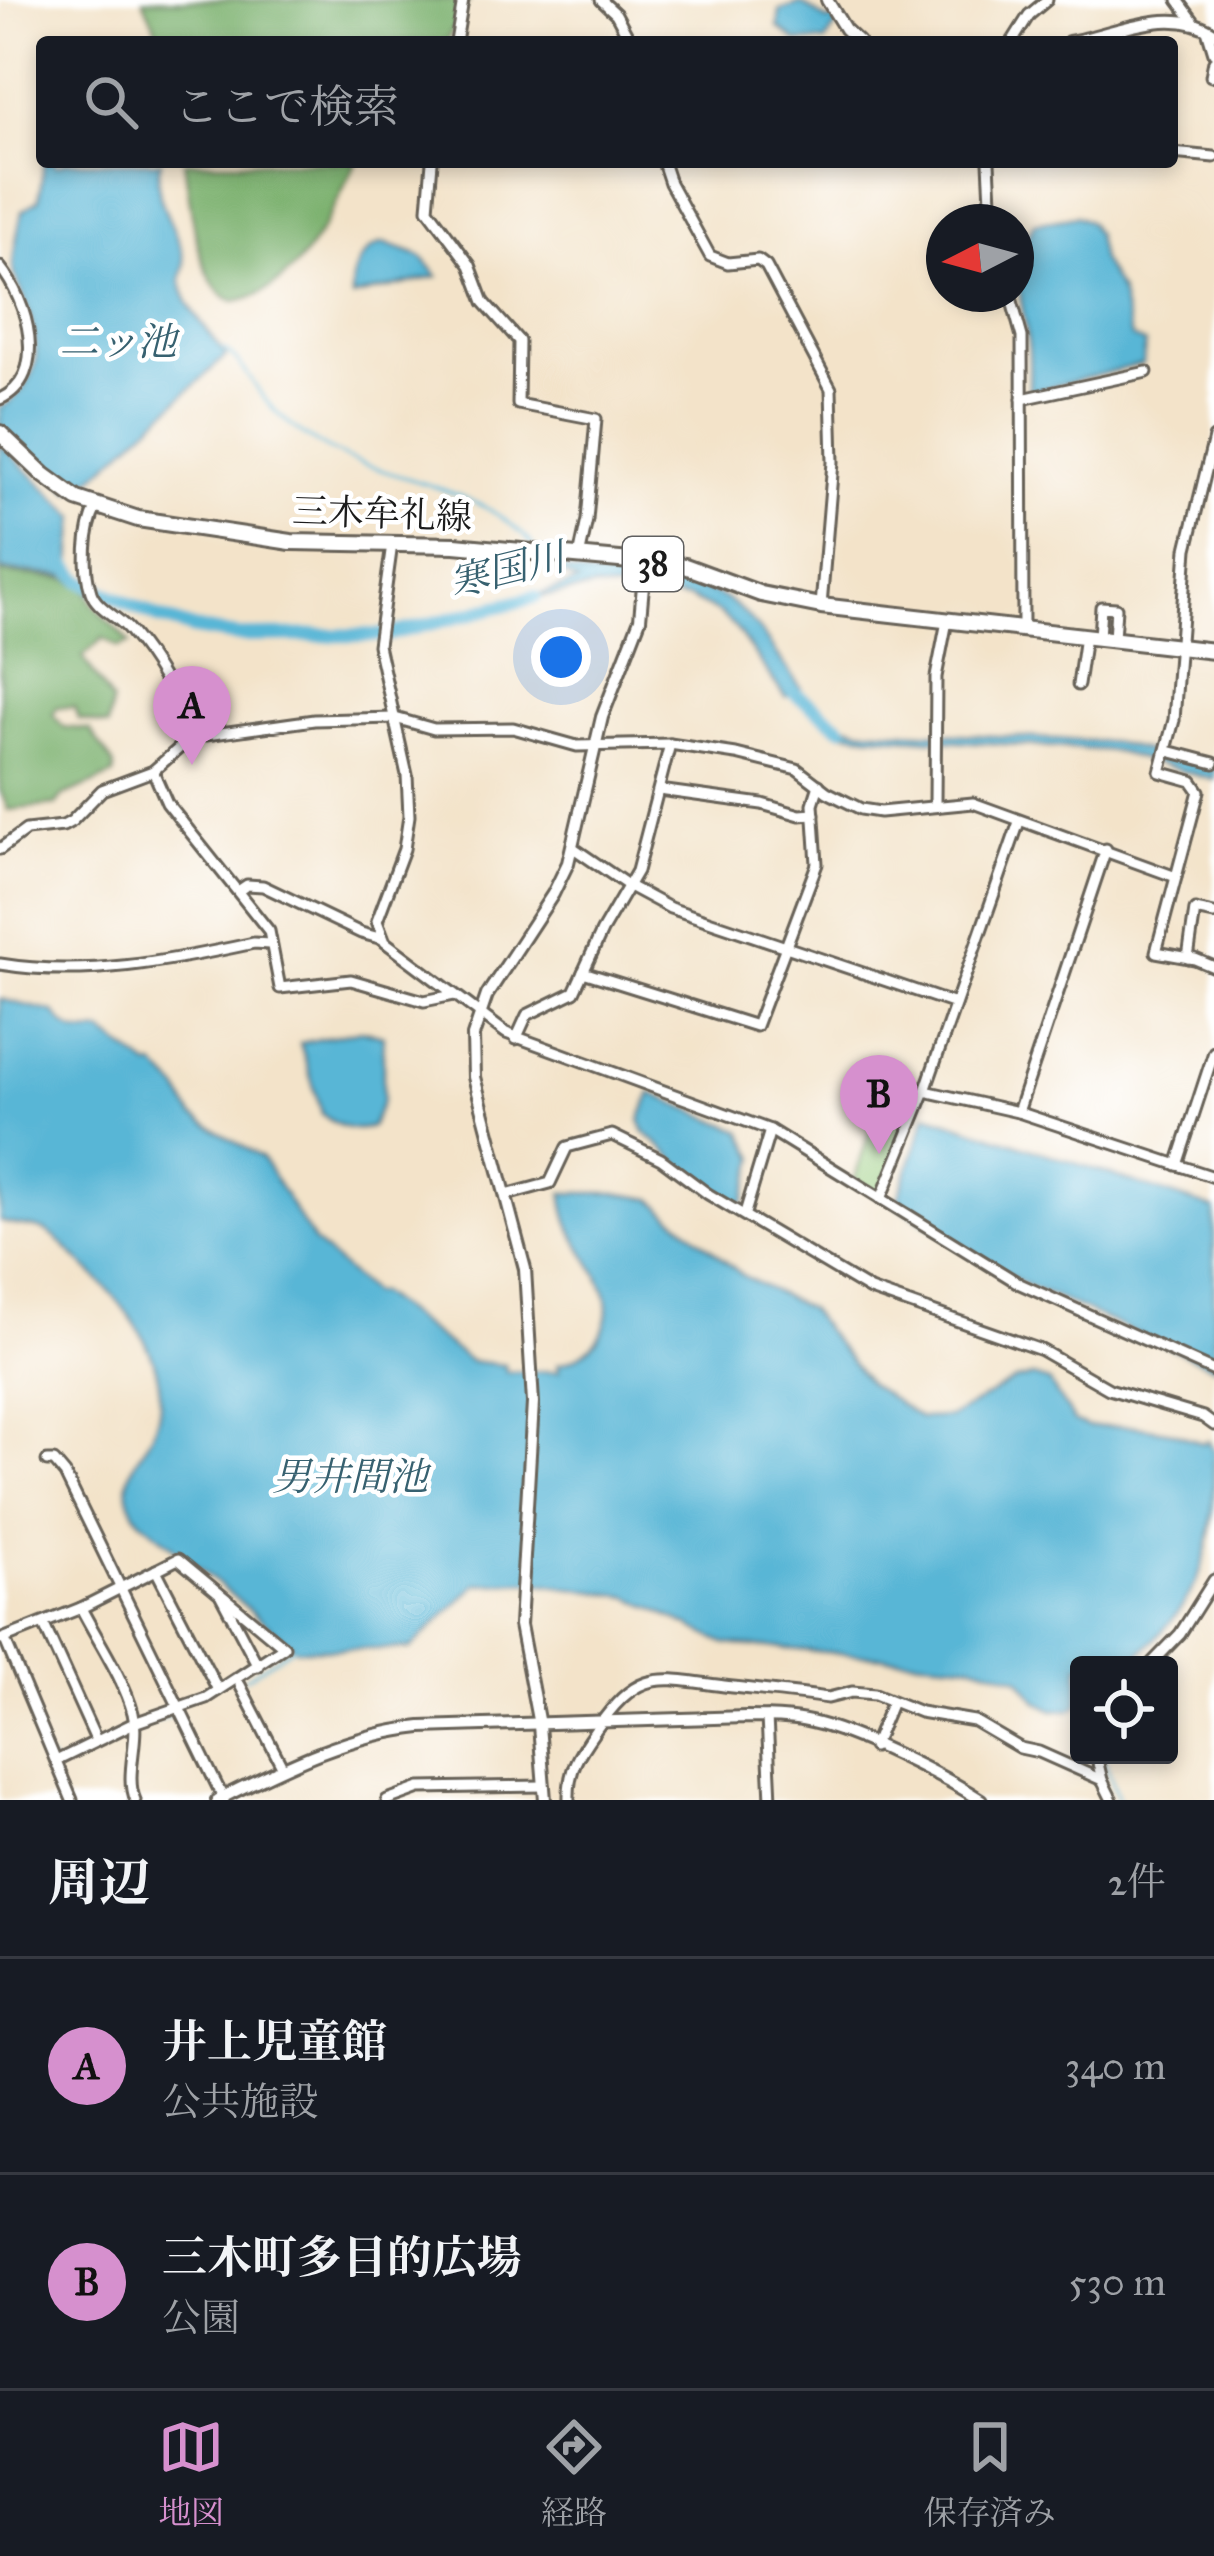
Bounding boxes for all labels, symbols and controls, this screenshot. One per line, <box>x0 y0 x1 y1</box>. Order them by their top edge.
search box <box>36 36 1178 168</box>
icon: search <box>78 69 144 135</box>
text: ここで検索 <box>174 79 399 134</box>
north arrow <box>926 204 1034 312</box>
water label: 二ッ池 <box>59 318 180 366</box>
street label: 三木牟礼線 <box>291 489 473 539</box>
water label: 寒国川 <box>444 532 573 607</box>
road number: 38 <box>623 537 683 591</box>
your location <box>531 627 591 687</box>
pin: A <box>153 666 231 765</box>
pin: B <box>840 1055 918 1154</box>
water label: 男井間池 <box>272 1453 432 1501</box>
map controls <box>1070 1656 1178 1764</box>
button: locate <box>1070 1656 1178 1764</box>
text: 周辺 <box>48 1852 150 1914</box>
text: 2件 <box>1108 1858 1166 1906</box>
text: 井上児童館 <box>162 2014 387 2069</box>
text: A <box>74 2042 100 2090</box>
text: 340 m <box>1065 2042 1166 2090</box>
text: 公共施設 <box>162 2078 318 2126</box>
text: 三木町多目的広場 <box>162 2230 522 2285</box>
text: B <box>74 2258 100 2306</box>
text: 530 m <box>1068 2258 1166 2306</box>
text: 公園 <box>162 2294 240 2342</box>
tab: 地図 <box>158 2414 224 2533</box>
tab: 経路 <box>541 2414 607 2533</box>
tab: 保存済み <box>924 2414 1056 2533</box>

